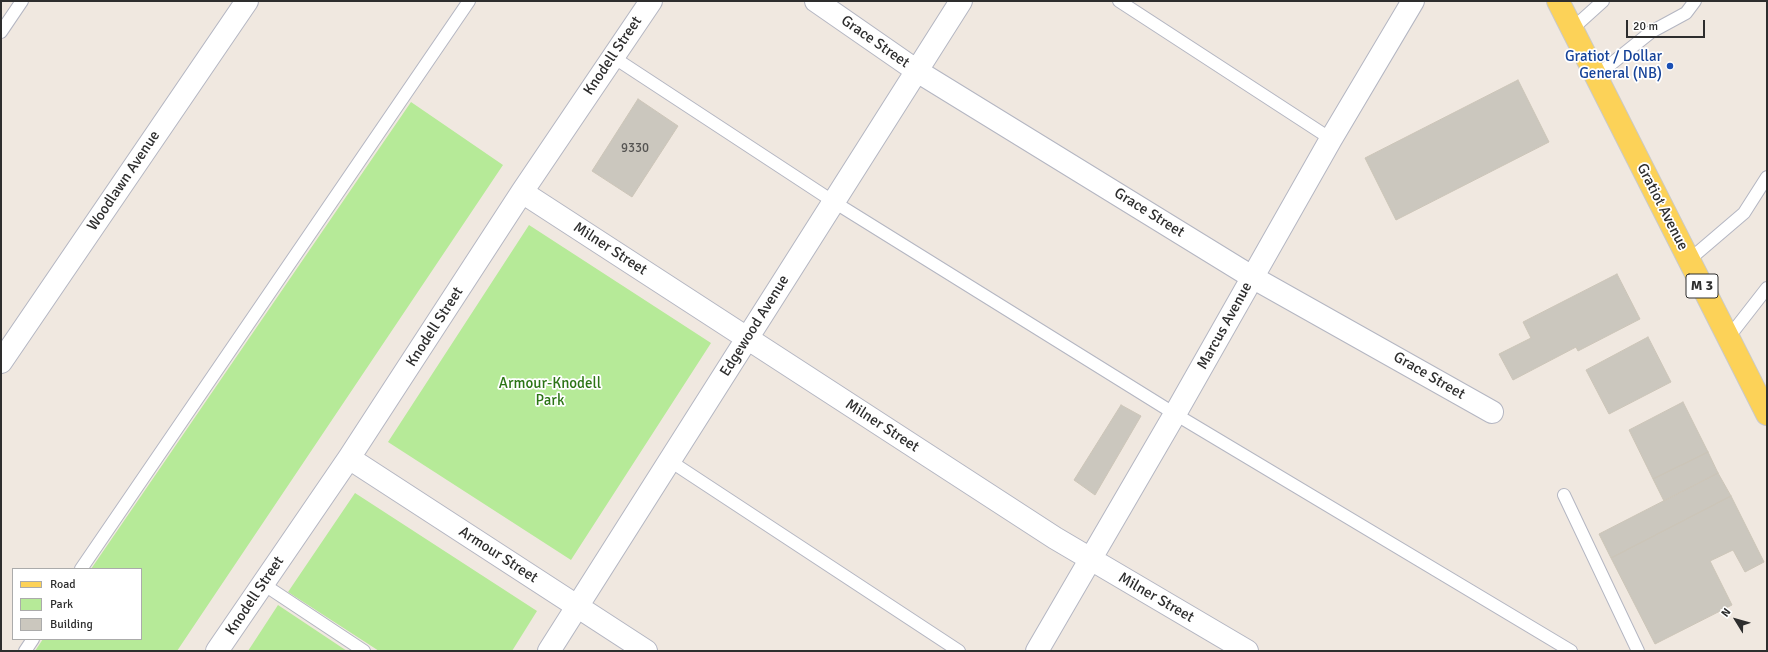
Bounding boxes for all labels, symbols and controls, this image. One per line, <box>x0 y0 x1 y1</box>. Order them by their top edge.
street label: Grace Street <box>837 12 913 72</box>
scale bar <box>1628 12 1707 38</box>
street label: Knodell Street <box>580 13 646 99</box>
text: 20 m <box>1633 19 1658 34</box>
place label: Gratiot / Dollar General (NB) <box>1565 48 1662 83</box>
marker: Gratiot / Dollar General (NB) <box>1665 61 1675 71</box>
street label: Woodlawn Avenue <box>84 128 164 234</box>
house number: 9330 <box>621 141 649 157</box>
street label: Gratiot Avenue <box>1632 161 1692 253</box>
street label: Grace Street <box>1111 184 1187 242</box>
street label: Milner Street <box>570 219 650 279</box>
street label: Edgewood Avenue <box>717 272 793 380</box>
road number: M 3 <box>1686 274 1718 298</box>
street label: Marcus Avenue <box>1194 279 1256 373</box>
street label: Knodell Street <box>403 284 467 370</box>
street label: Grace Street <box>1390 348 1468 404</box>
park label: Armour-Knodell Park <box>499 375 601 410</box>
street label: Milner Street <box>842 396 922 456</box>
street label: Armour Street <box>455 523 541 587</box>
street label: Knodell Street <box>222 553 288 639</box>
legend <box>12 568 142 640</box>
street label: Milner Street <box>1115 569 1197 627</box>
text: Road <box>50 577 76 592</box>
text: Park <box>50 597 73 612</box>
north arrow <box>1716 600 1756 640</box>
text: N <box>1719 606 1734 619</box>
text: Building <box>50 617 93 632</box>

